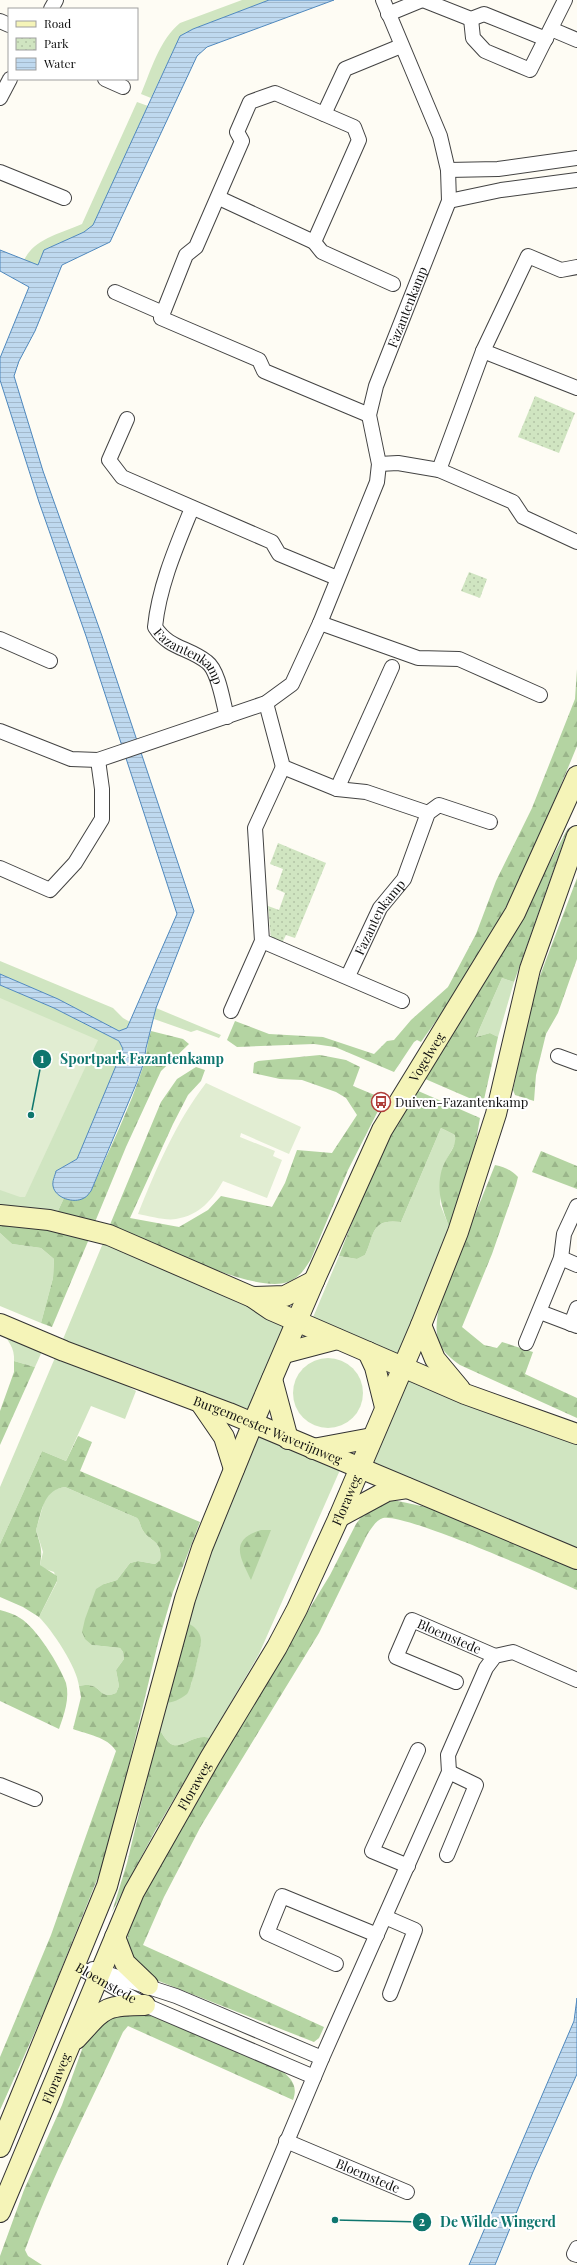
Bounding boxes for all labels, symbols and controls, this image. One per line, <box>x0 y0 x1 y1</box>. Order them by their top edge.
legend <box>8 8 138 80</box>
text: Road <box>44 15 71 31</box>
text: Park <box>44 35 69 51</box>
text: Water <box>43 55 77 71</box>
street label: Fazantenkamp <box>383 264 430 350</box>
street label: Fazantenkamp <box>151 624 227 686</box>
street label: Fazantenkamp <box>350 876 408 958</box>
street label: Vogelweg <box>404 1029 448 1085</box>
callout: Sportpark Fazantenkamp <box>32 1046 232 1072</box>
text: Sportpark Fazantenkamp <box>60 1049 224 1068</box>
text: 1 <box>40 1050 45 1066</box>
bus stop icon: Duiven-Fazantenkamp <box>370 1091 392 1113</box>
place label: Duiven-Fazantenkamp <box>395 1093 528 1110</box>
street label: Burgemeester Waverijnweg <box>191 1391 345 1468</box>
street label: Floraweg <box>327 1472 364 1528</box>
street label: Bloemstede <box>415 1614 484 1657</box>
street label: Floraweg <box>173 1758 214 1813</box>
street label: Bloemstede <box>73 1958 141 2007</box>
street label: Floraweg <box>37 2050 74 2106</box>
street label: Bloemstede <box>334 2154 403 2196</box>
callout: De Wilde Wingerd <box>412 2209 565 2235</box>
text: De Wilde Wingerd <box>440 2212 557 2231</box>
text: 2 <box>419 2213 425 2229</box>

